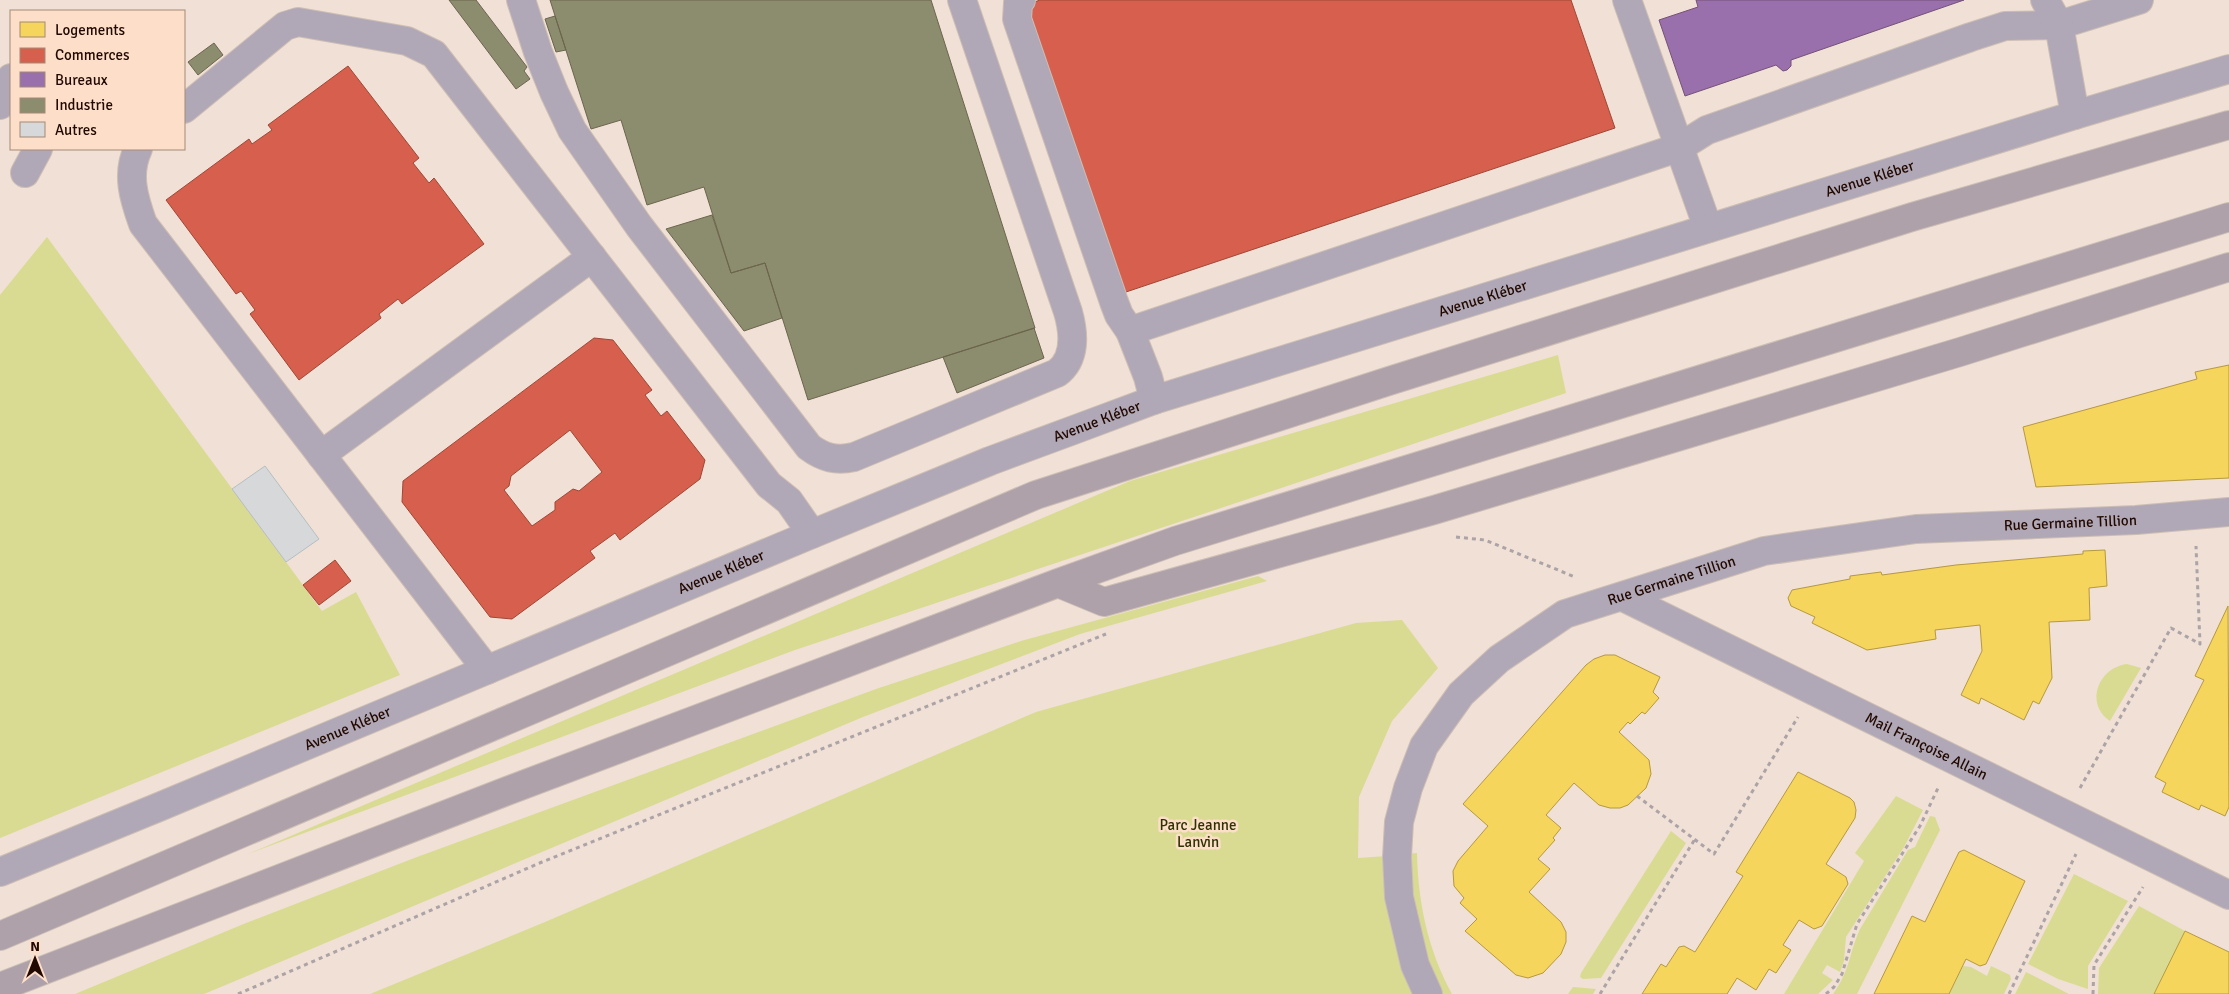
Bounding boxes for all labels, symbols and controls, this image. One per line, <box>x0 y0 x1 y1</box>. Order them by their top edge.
legend <box>10 10 185 150</box>
text: Logements <box>55 21 126 39</box>
text: Commerces <box>55 46 130 64</box>
text: Bureaux <box>55 71 108 89</box>
text: Industrie <box>55 96 113 114</box>
text: Autres <box>55 121 97 139</box>
street label: Avenue Kléber <box>1823 156 1917 201</box>
street label: Avenue Kléber <box>1436 276 1530 320</box>
street label: Avenue Kléber <box>1051 397 1144 446</box>
street label: Rue Germaine Tillion <box>2003 511 2137 534</box>
street label: Avenue Kléber <box>675 546 767 598</box>
street label: Rue Germaine Tillion <box>1605 552 1738 609</box>
street label: Avenue Kléber <box>302 702 394 754</box>
street label: Mail Françoise Allain <box>1862 708 1990 784</box>
park label: Parc Jeanne Lanvin <box>1159 816 1237 851</box>
north arrow <box>10 934 60 984</box>
text: N <box>30 938 40 955</box>

